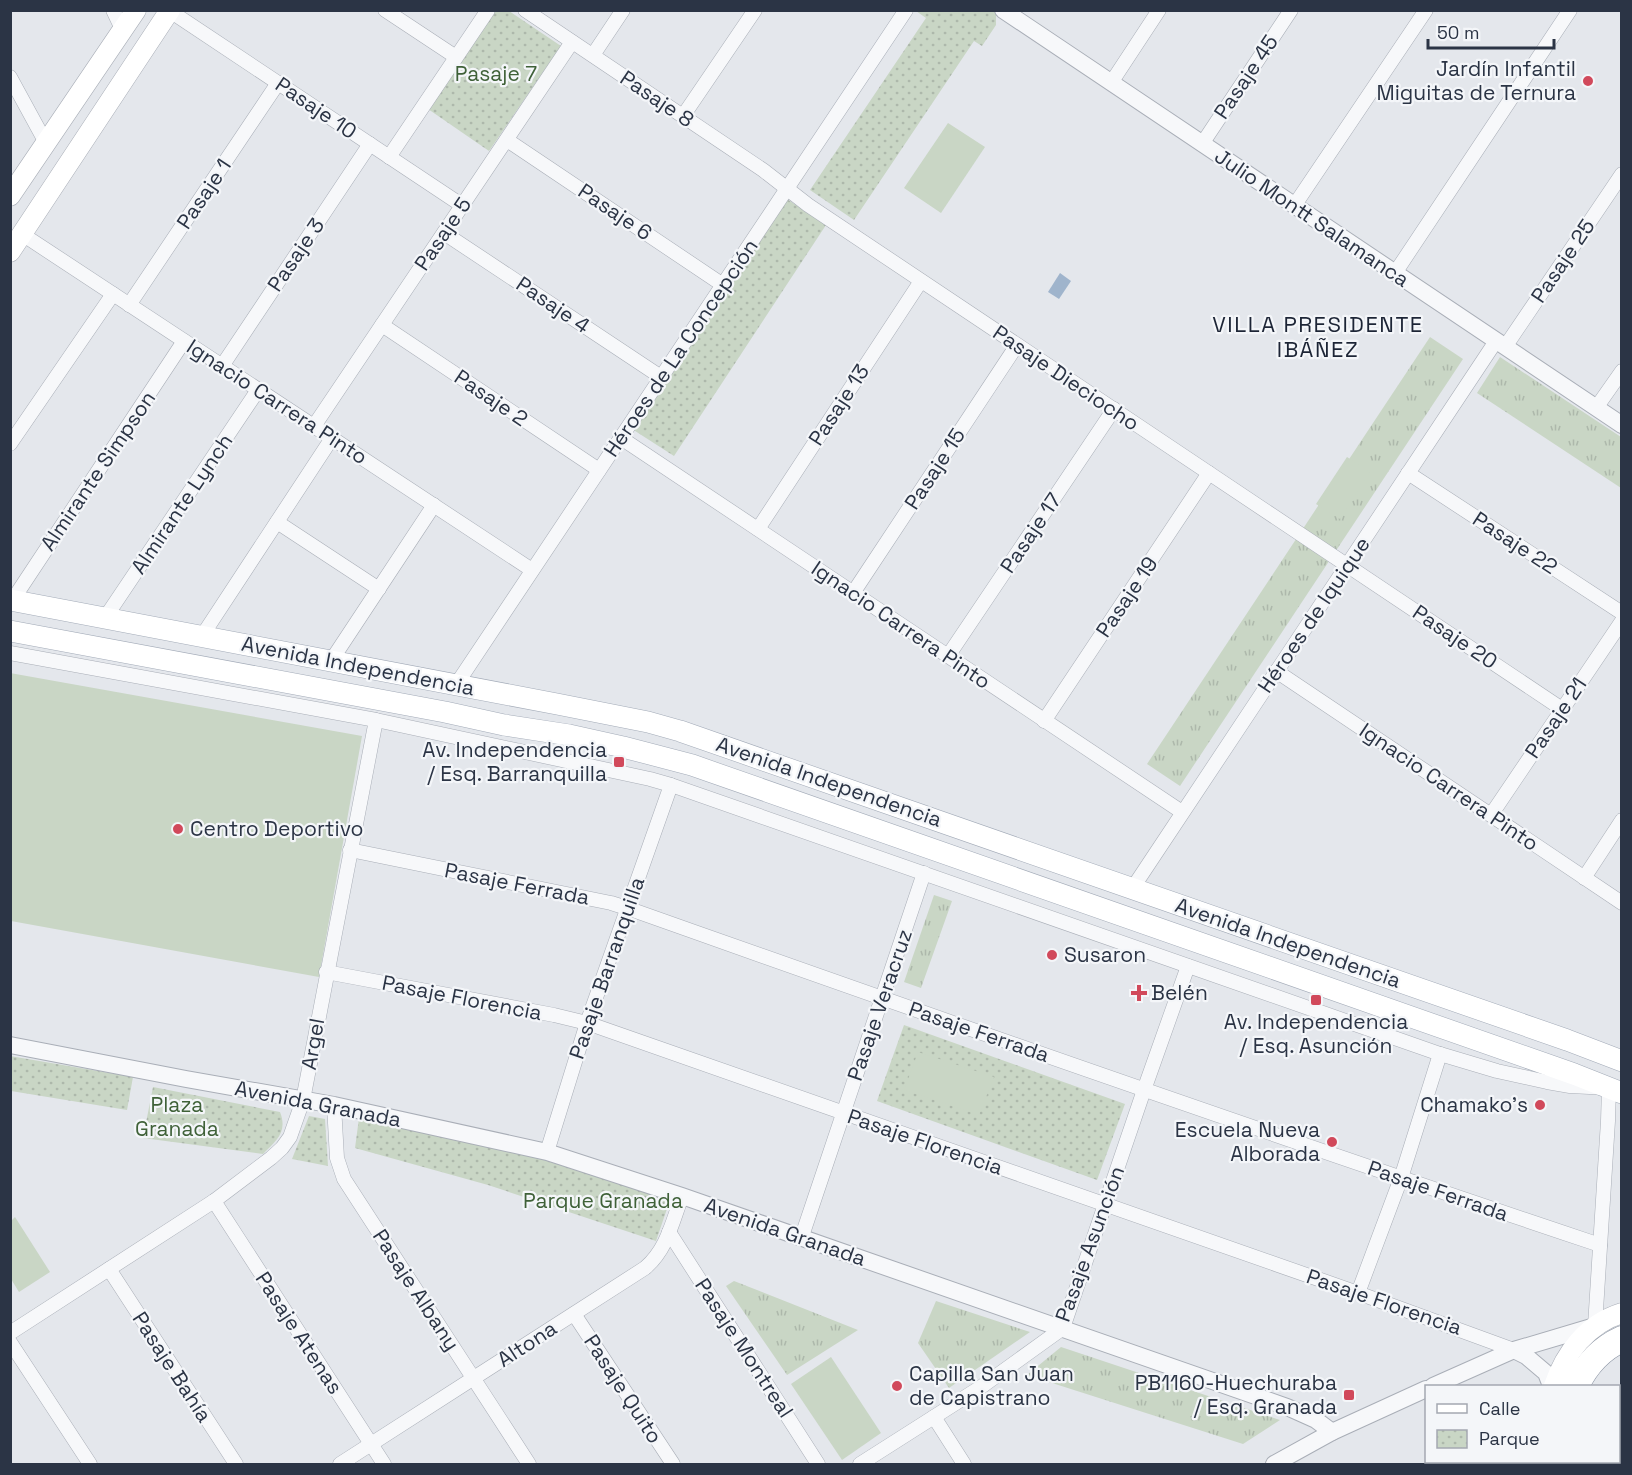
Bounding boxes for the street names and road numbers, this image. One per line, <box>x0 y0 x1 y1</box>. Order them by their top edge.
street label: Pasaje 45 <box>1208 29 1284 124</box>
street label: Pasaje 8 <box>615 64 699 133</box>
street label: Pasaje 10 <box>270 70 362 145</box>
street label: Julio Montt Salamanca <box>1210 142 1415 293</box>
street label: Pasaje 1 <box>170 153 237 234</box>
street label: Pasaje 6 <box>573 177 657 246</box>
street label: Pasaje 5 <box>408 192 477 276</box>
street label: Pasaje 3 <box>261 213 330 297</box>
street label: Pasaje 25 <box>1525 214 1601 308</box>
street label: Héroes de La Concepción <box>597 234 764 462</box>
street label: Pasaje 4 <box>511 270 595 339</box>
street label: Pasaje Dieciocho <box>988 319 1145 437</box>
street label: Ignacio Carrera Pinto <box>182 333 373 470</box>
street label: Pasaje 13 <box>802 359 875 451</box>
street label: Pasaje 2 <box>449 363 533 432</box>
street label: Almirante Simpson <box>34 385 161 556</box>
street label: Pasaje 15 <box>898 423 971 515</box>
street label: Almirante Lynch <box>125 428 238 579</box>
street label: Pasaje 17 <box>994 487 1067 578</box>
street label: Pasaje 22 <box>1468 505 1563 580</box>
street label: Héroes de Iquique <box>1251 532 1376 698</box>
street label: Pasaje 19 <box>1090 551 1164 642</box>
street label: Ignacio Carrera Pinto <box>807 555 996 695</box>
street label: Pasaje 20 <box>1408 598 1503 675</box>
street label: Avenida Independencia <box>239 630 477 701</box>
street label: Pasaje 21 <box>1519 672 1592 763</box>
street label: Ignacio Carrera Pinto <box>1355 717 1544 857</box>
street label: Avenida Independencia <box>713 730 945 833</box>
street label: Pasaje Ferrada <box>442 856 592 911</box>
street label: Pasaje Barranquilla <box>563 873 650 1062</box>
street label: Avenida Independencia <box>1172 891 1404 994</box>
street label: Pasaje Veracruz <box>841 926 918 1084</box>
street label: Pasaje Florencia <box>380 969 544 1026</box>
street label: Pasaje Ferrada <box>905 995 1053 1068</box>
street label: Argel <box>295 1016 330 1072</box>
street label: Avenida Granada <box>233 1074 404 1133</box>
street label: Pasaje Florencia <box>844 1102 1006 1181</box>
street label: Pasaje Ferrada <box>1364 1154 1512 1227</box>
street label: Pasaje Asunción <box>1049 1162 1130 1325</box>
street label: Avenida Granada <box>701 1191 869 1272</box>
street label: Pasaje Albany <box>367 1224 466 1356</box>
street label: Pasaje Florencia <box>1303 1262 1465 1341</box>
street label: Pasaje Atenas <box>250 1266 349 1399</box>
street label: Pasaje Montreal <box>689 1273 800 1423</box>
street label: Pasaje Bahía <box>127 1306 218 1427</box>
street label: Altona <box>492 1314 562 1373</box>
street label: Pasaje Quito <box>578 1329 669 1448</box>

